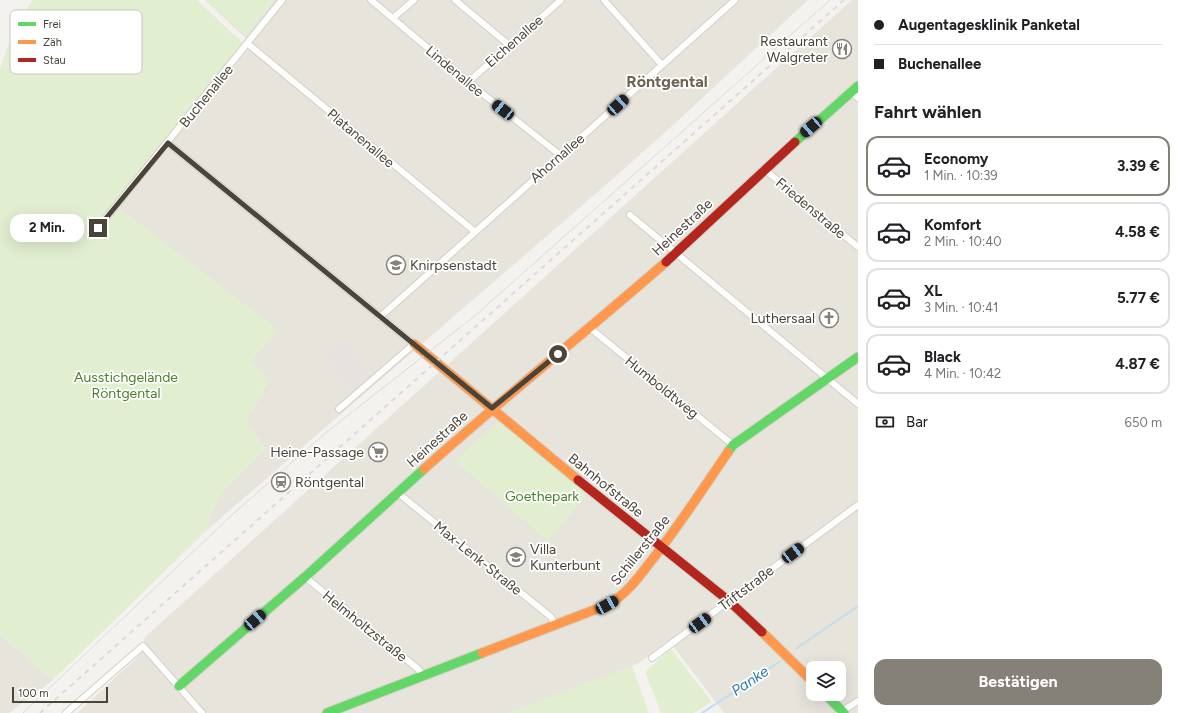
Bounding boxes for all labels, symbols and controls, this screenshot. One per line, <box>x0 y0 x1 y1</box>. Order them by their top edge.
legend <box>10 10 142 74</box>
street label: Eichenallee <box>482 11 547 71</box>
text: Augentagesklinik Panketal <box>898 16 1080 34</box>
text: Frei <box>43 18 61 31</box>
place label: Restaurant Walgreter <box>760 33 828 66</box>
text: Zäh <box>43 36 62 49</box>
restaurant icon: Restaurant Walgreter <box>831 38 853 60</box>
street label: Lindenallee <box>422 42 487 101</box>
text: Stau <box>43 54 66 67</box>
text: Buchenallee <box>898 55 981 73</box>
street label: Buchenallee <box>176 61 237 131</box>
district label: Röntgental <box>626 72 708 91</box>
car <box>605 93 631 117</box>
car <box>490 98 516 122</box>
text: Fahrt wählen <box>874 101 981 123</box>
street label: Platanenallee <box>324 105 398 172</box>
car <box>798 115 824 139</box>
street label: Ahornallee <box>527 130 588 187</box>
icon: car <box>876 148 912 184</box>
text: Economy <box>924 150 989 168</box>
text: 3.39 € <box>1117 157 1160 175</box>
text: 1 Min. · 10:39 <box>924 168 998 183</box>
street label: Friedenstraße <box>772 174 849 243</box>
street label: Heinestraße <box>649 195 716 260</box>
callout: 2 Min. <box>10 214 84 242</box>
icon: car <box>876 214 912 250</box>
text: Komfort <box>924 216 981 234</box>
route end <box>89 219 107 237</box>
text: 2 Min. <box>29 220 65 235</box>
text: 4.58 € <box>1115 223 1160 241</box>
text: 2 Min. · 10:40 <box>924 234 1002 249</box>
school or university icon: Knirpsenstadt <box>385 254 407 276</box>
place label: Knirpsenstadt <box>410 257 497 274</box>
icon: car <box>876 280 912 316</box>
text: XL <box>924 282 942 300</box>
text: 5.77 € <box>1117 289 1160 307</box>
text: 3 Min. · 10:41 <box>924 300 998 315</box>
church icon: Luthersaal <box>818 307 840 329</box>
place label: Luthersaal <box>751 310 815 327</box>
route start <box>549 345 567 363</box>
icon: car <box>876 346 912 382</box>
text: Black <box>924 348 961 366</box>
street label: Humboldtweg <box>621 353 702 422</box>
text: 4.87 € <box>1115 355 1160 373</box>
text: 4 Min. · 10:42 <box>924 366 1001 381</box>
park label: Ausstichgelände Röntgental <box>74 369 178 402</box>
street label: Heinestraße <box>403 407 472 471</box>
icon: cash <box>874 411 896 433</box>
text: Bar <box>906 413 928 431</box>
text: 650 m <box>1125 415 1162 430</box>
supermarket icon: Heine-Passage <box>367 441 389 463</box>
place label: Heine-Passage <box>270 444 364 461</box>
street label: Bahnhofstraße <box>565 450 647 521</box>
station icon: Röntgental <box>270 471 292 493</box>
place label: Röntgental <box>295 474 364 491</box>
park label: Goethepark <box>505 488 579 505</box>
street label: Schillerstraße <box>607 512 674 589</box>
street label: Max-Lenk-Straße <box>430 518 525 599</box>
place label: Villa Kunterbunt <box>530 541 601 574</box>
car <box>780 541 806 565</box>
school or university icon: Villa Kunterbunt <box>505 546 527 568</box>
street label: Triftstraße <box>715 562 778 615</box>
street label: Helmholtzstraße <box>319 587 411 666</box>
car <box>594 594 620 616</box>
car <box>242 608 268 632</box>
car <box>687 611 713 635</box>
button: Bestätigen <box>874 659 1162 705</box>
map controls <box>806 661 846 701</box>
button: layers <box>806 661 846 701</box>
water label: Panke <box>728 662 772 700</box>
scale bar <box>12 685 108 704</box>
text: 100 m <box>18 687 49 700</box>

